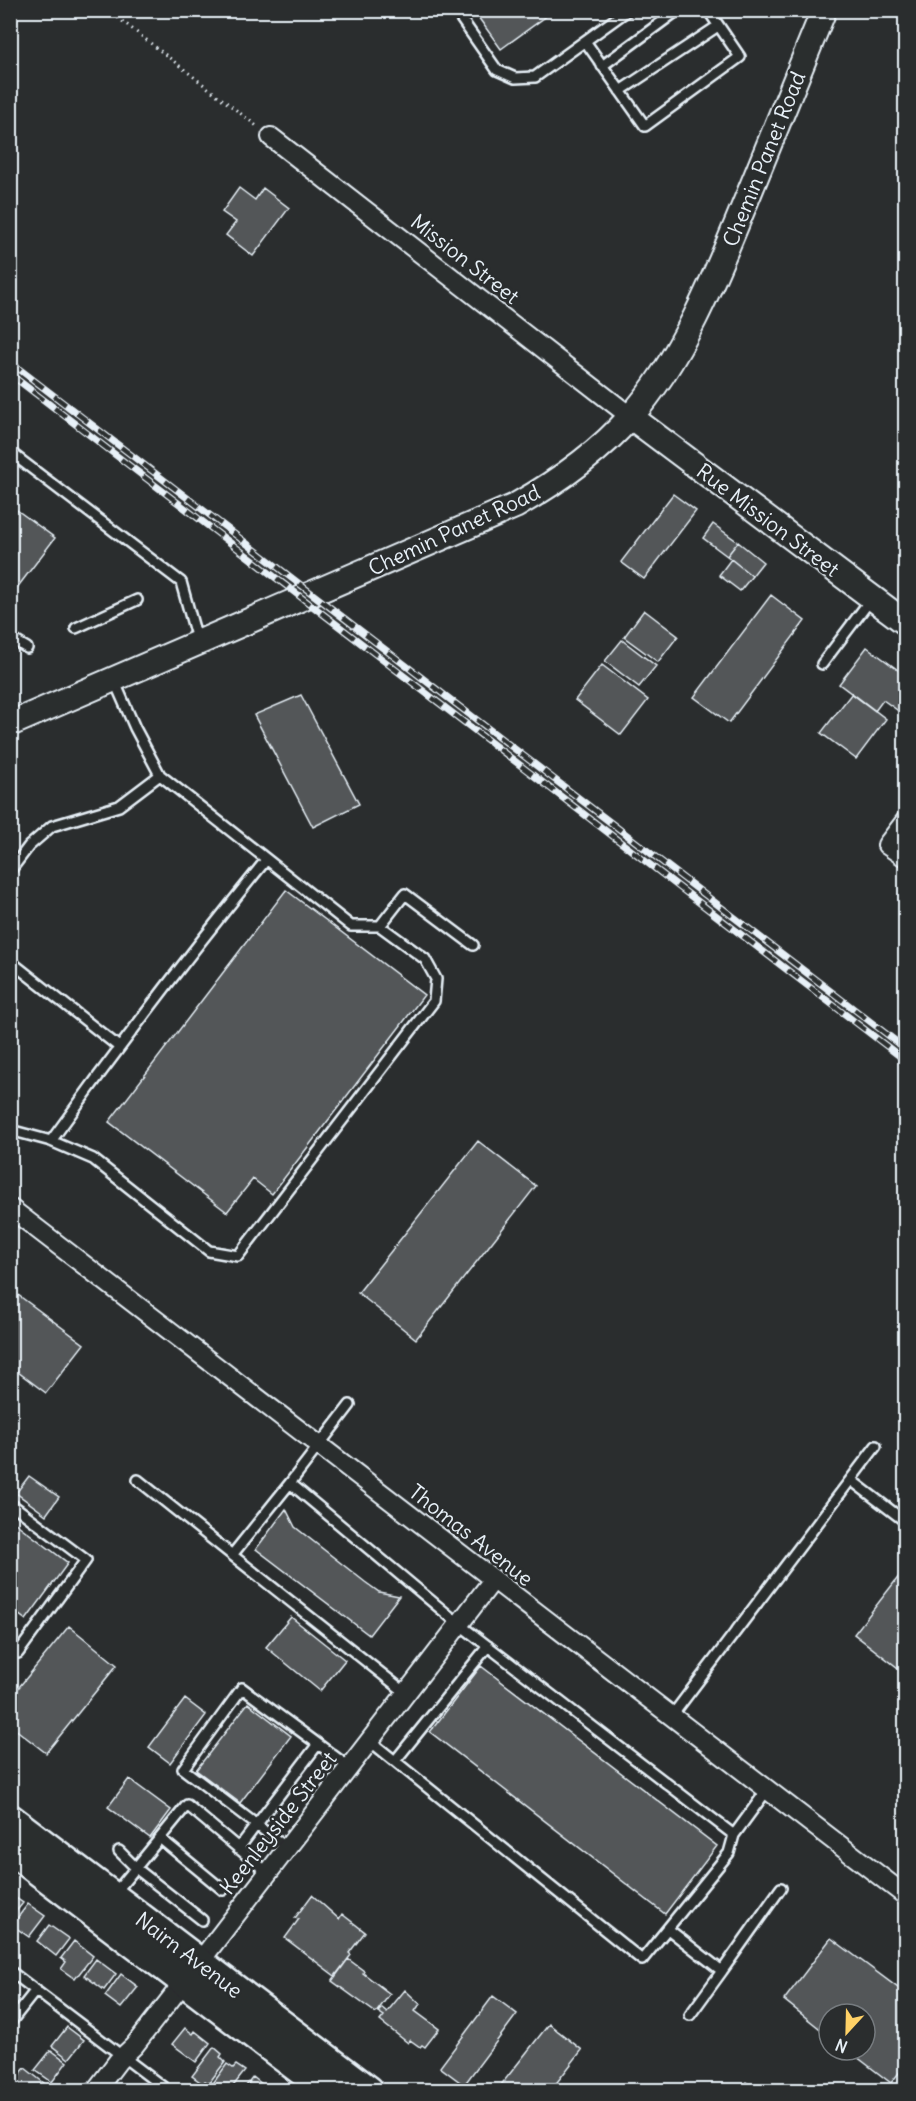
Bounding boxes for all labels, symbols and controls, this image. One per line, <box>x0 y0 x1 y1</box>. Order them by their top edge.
street label: Chemin Panet Road <box>717 68 811 250</box>
street label: Mission Street <box>405 208 525 310</box>
street label: Rue Mission Street <box>691 457 845 583</box>
street label: Chemin Panet Road <box>364 478 544 582</box>
street label: Thomas Avenue <box>403 1478 539 1592</box>
street label: Keenleyside Street <box>214 1746 342 1900</box>
street label: Nairn Avenue <box>130 1906 248 2004</box>
north arrow <box>817 2002 877 2062</box>
text: N <box>833 2035 850 2057</box>

